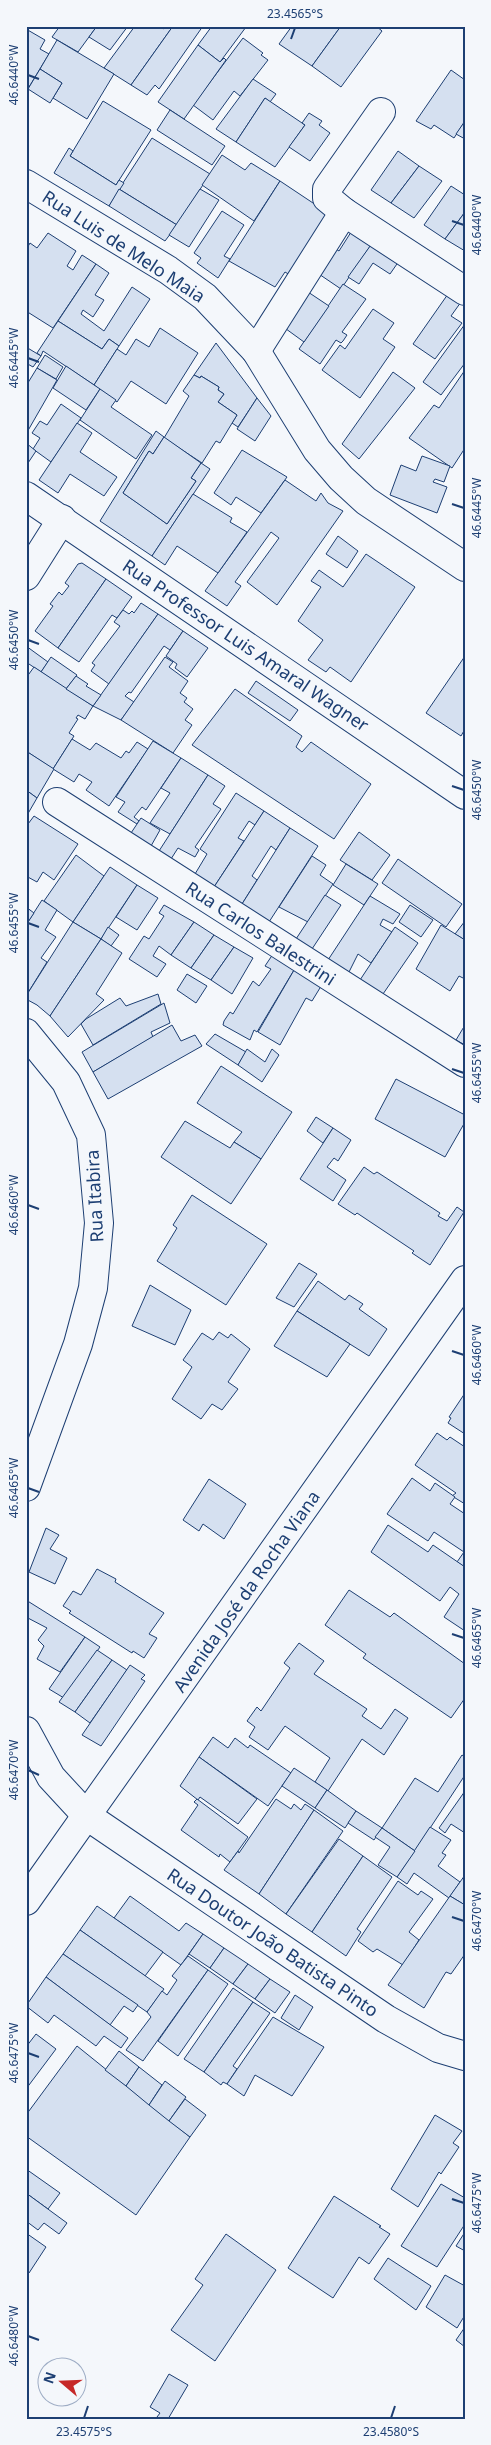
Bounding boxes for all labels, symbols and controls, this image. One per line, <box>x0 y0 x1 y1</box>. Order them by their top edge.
text: 23.4565°S <box>267 5 323 22</box>
text: 46.6440°W <box>5 45 22 105</box>
street label: Rua Luis de Melo Maia <box>38 184 210 308</box>
text: 46.6440°W <box>468 195 485 255</box>
text: 46.6445°W <box>5 328 22 388</box>
text: 46.6445°W <box>468 478 485 538</box>
street label: Rua Professor Luis Amaral Wagner <box>118 553 374 737</box>
text: 46.6450°W <box>5 610 22 670</box>
text: 46.6450°W <box>468 760 485 820</box>
street label: Rua Carlos Balestrini <box>181 875 341 991</box>
text: 46.6455°W <box>5 893 22 953</box>
text: 46.6455°W <box>468 1043 485 1103</box>
street label: Rua Itabira <box>80 1149 108 1243</box>
text: 46.6460°W <box>5 1175 22 1235</box>
text: 46.6460°W <box>468 1325 485 1385</box>
text: 46.6465°W <box>5 1458 22 1518</box>
street label: Avenida José da Rocha Viana <box>167 1485 325 1697</box>
text: 46.6465°W <box>468 1608 485 1668</box>
text: 46.6470°W <box>5 1740 22 1800</box>
street label: Rua Doutor João Batista Pinto <box>163 1862 383 2022</box>
text: 46.6470°W <box>468 1891 485 1951</box>
text: 46.6475°W <box>5 2023 22 2083</box>
text: 46.6475°W <box>468 2173 485 2233</box>
text: 46.6480°W <box>5 2306 22 2366</box>
north arrow <box>38 2358 88 2408</box>
text: N <box>38 2369 60 2386</box>
text: 23.4575°S <box>56 2423 112 2440</box>
text: 23.4580°S <box>363 2423 419 2440</box>

